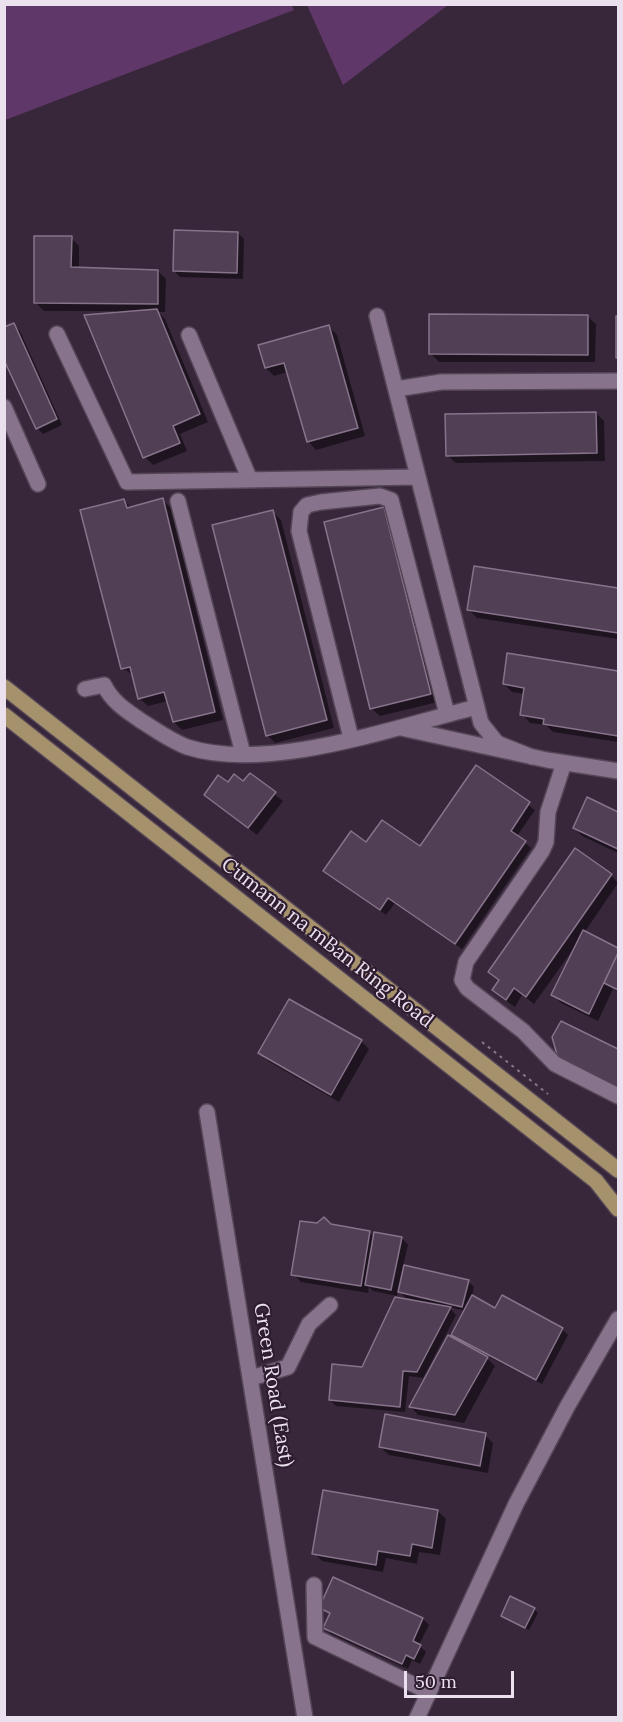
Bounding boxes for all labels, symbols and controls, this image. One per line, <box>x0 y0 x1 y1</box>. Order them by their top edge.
street label: Cumann na mBan Ring Road <box>216 853 438 1033</box>
street label: Green Road (East) <box>248 1301 298 1469</box>
scale bar <box>407 1659 516 1697</box>
text: 50 m <box>415 1670 457 1693</box>

